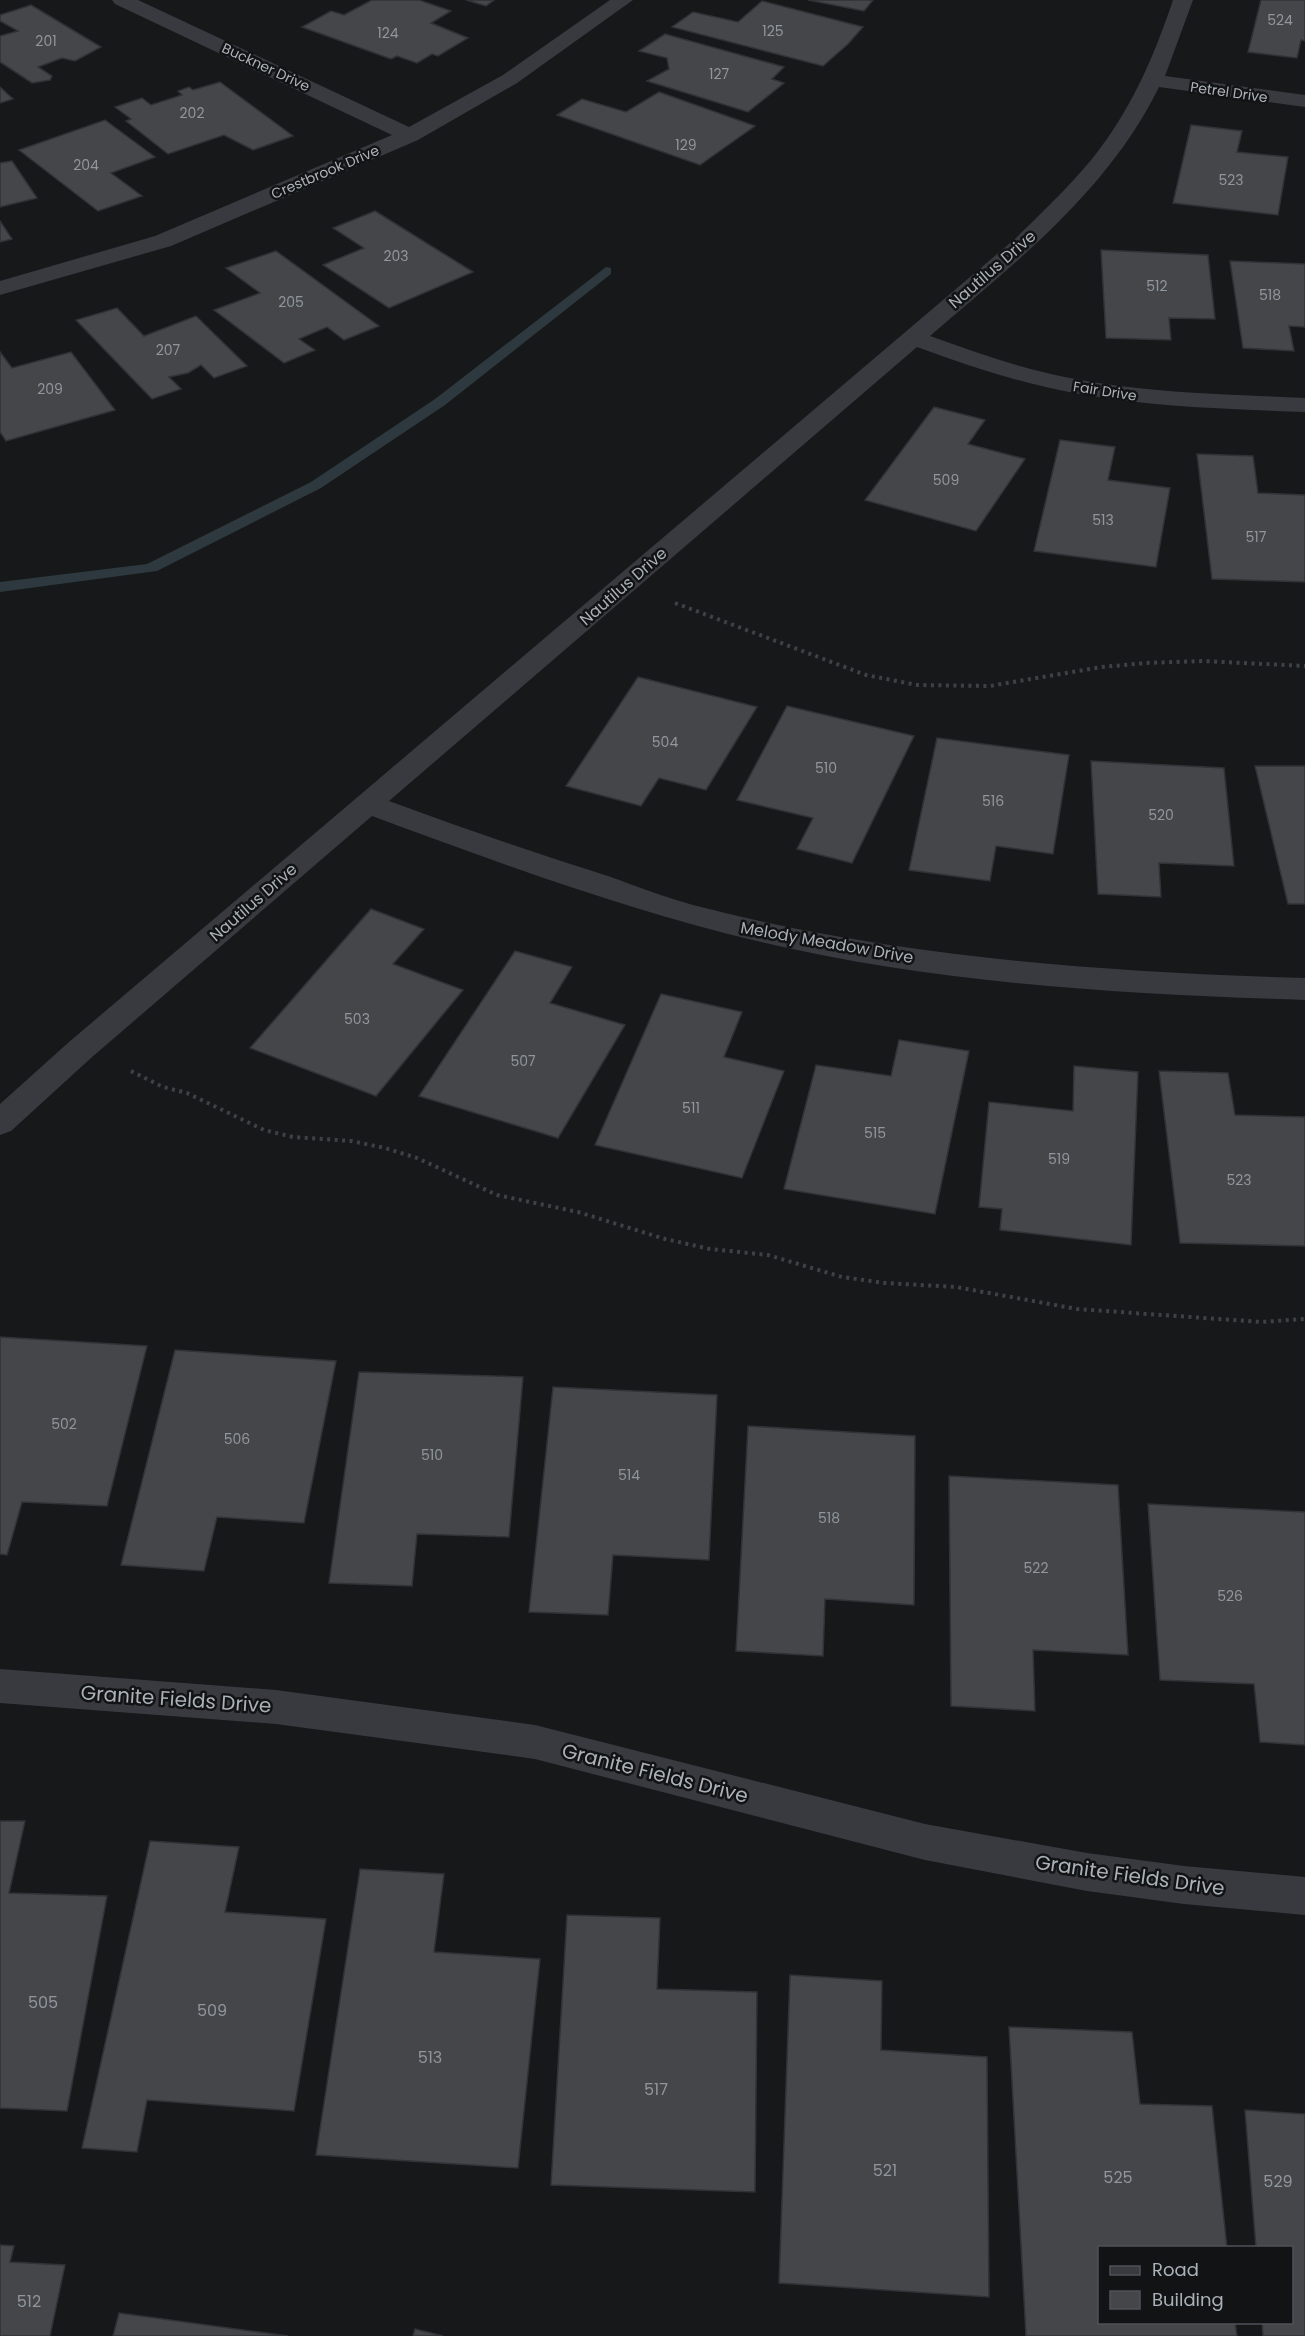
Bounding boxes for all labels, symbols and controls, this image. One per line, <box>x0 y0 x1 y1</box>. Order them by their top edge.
house number: 524 <box>1267 10 1293 30</box>
house number: 125 <box>762 21 784 41</box>
house number: 124 <box>377 23 399 43</box>
house number: 201 <box>35 31 57 51</box>
street label: Buckner Drive <box>219 38 314 96</box>
house number: 127 <box>709 64 729 84</box>
street label: Petrel Drive <box>1189 77 1269 107</box>
house number: 202 <box>180 103 204 123</box>
house number: 129 <box>675 135 697 155</box>
street label: Crestbrook Drive <box>268 140 382 204</box>
house number: 204 <box>73 155 99 175</box>
house number: 523 <box>1218 170 1244 190</box>
street label: Nautilus Drive <box>944 225 1041 314</box>
house number: 203 <box>383 246 409 266</box>
house number: 512 <box>1146 276 1168 296</box>
house number: 518 <box>1259 285 1281 305</box>
house number: 205 <box>278 292 304 312</box>
house number: 207 <box>156 340 181 360</box>
street label: Fair Drive <box>1072 376 1138 406</box>
house number: 209 <box>37 379 63 399</box>
house number: 509 <box>933 470 959 490</box>
house number: 513 <box>1092 510 1114 530</box>
house number: 517 <box>1246 527 1267 547</box>
street label: Nautilus Drive <box>575 542 672 631</box>
house number: 504 <box>652 732 678 752</box>
house number: 510 <box>815 758 837 778</box>
house number: 516 <box>982 791 1004 811</box>
house number: 520 <box>1148 805 1174 825</box>
street label: Nautilus Drive <box>205 858 302 947</box>
street label: Melody Meadow Drive <box>739 916 915 969</box>
house number: 503 <box>344 1009 370 1029</box>
house number: 507 <box>510 1051 536 1071</box>
house number: 511 <box>682 1098 700 1118</box>
house number: 515 <box>864 1123 886 1143</box>
house number: 519 <box>1048 1149 1070 1169</box>
house number: 523 <box>1226 1170 1252 1190</box>
house number: 502 <box>51 1414 77 1434</box>
house number: 506 <box>224 1429 250 1449</box>
house number: 510 <box>421 1445 443 1465</box>
house number: 514 <box>618 1465 640 1485</box>
house number: 518 <box>818 1508 840 1528</box>
house number: 522 <box>1024 1558 1048 1578</box>
house number: 526 <box>1217 1586 1243 1606</box>
street label: Granite Fields Drive <box>80 1678 272 1720</box>
street label: Granite Fields Drive <box>559 1736 751 1810</box>
street label: Granite Fields Drive <box>1033 1848 1227 1902</box>
house number: 505 <box>28 1991 58 2014</box>
house number: 509 <box>197 1999 227 2022</box>
house number: 513 <box>418 2046 442 2069</box>
house number: 517 <box>644 2078 668 2101</box>
house number: 521 <box>873 2159 897 2182</box>
house number: 525 <box>1103 2166 1133 2189</box>
house number: 529 <box>1263 2170 1293 2193</box>
legend <box>1098 2246 1293 2324</box>
text: Road <box>1152 2257 1199 2282</box>
text: Building <box>1152 2287 1224 2312</box>
house number: 512 <box>17 2290 41 2313</box>

